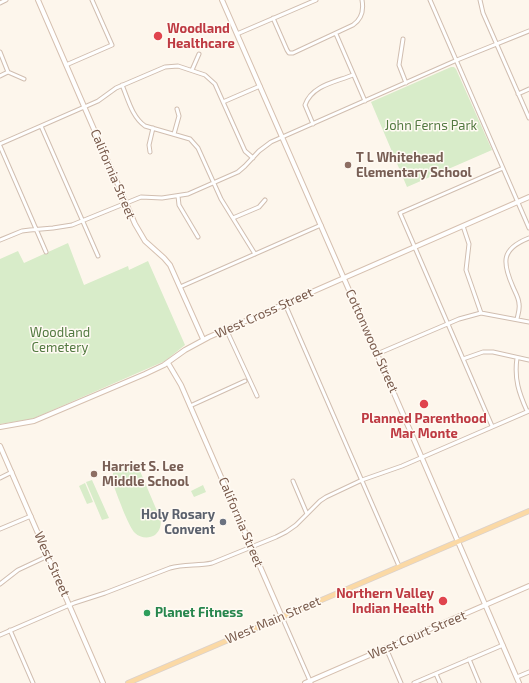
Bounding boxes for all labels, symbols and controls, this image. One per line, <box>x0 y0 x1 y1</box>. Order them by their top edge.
place label: Woodland Healthcare <box>167 21 235 52</box>
marker: Woodland Healthcare <box>152 30 164 42</box>
park label: John Ferns Park <box>385 118 477 134</box>
street label: California Street <box>87 127 139 221</box>
place label: T L Whitehead Elementary School <box>356 150 472 181</box>
marker: T L Whitehead Elementary School <box>343 160 353 170</box>
street label: West Cross Street <box>213 284 315 342</box>
street label: Cottonwood Street <box>342 287 402 395</box>
park label: Woodland Cemetery <box>30 325 90 356</box>
marker: Planned Parenthood Mar Monte <box>418 398 430 410</box>
place label: Planned Parenthood Mar Monte <box>361 411 487 442</box>
place label: Harriet S. Lee Middle School <box>102 459 189 490</box>
marker: Harriet S. Lee Middle School <box>89 469 99 479</box>
street label: California Street <box>215 475 267 569</box>
place label: Holy Rosary Convent <box>141 507 215 538</box>
marker: Holy Rosary Convent <box>218 517 228 527</box>
street label: West Street <box>31 529 73 599</box>
place label: Northern Valley Indian Health <box>336 586 434 617</box>
street label: West Main Street <box>223 593 323 647</box>
marker: Northern Valley Indian Health <box>437 595 449 607</box>
place label: Planet Fitness <box>155 605 243 621</box>
street label: West Court Street <box>366 607 468 663</box>
marker: Planet Fitness <box>142 608 152 618</box>

